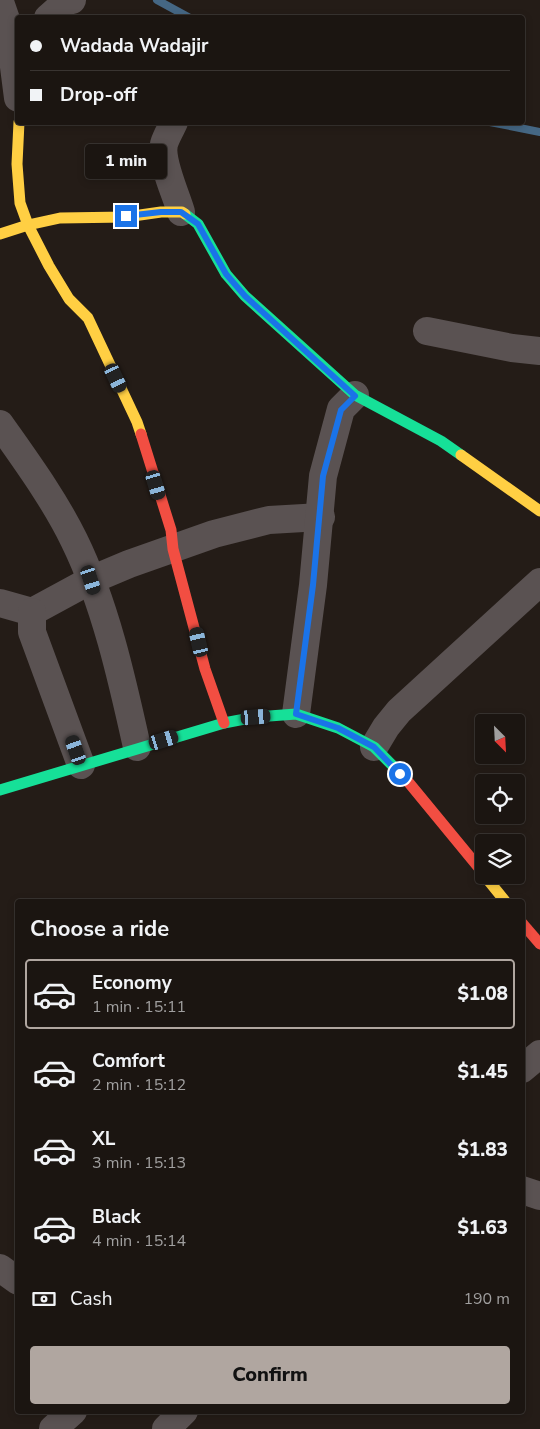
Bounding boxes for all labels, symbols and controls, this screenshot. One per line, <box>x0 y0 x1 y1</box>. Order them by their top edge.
text: Wadada Wadajir <box>60 33 209 59</box>
text: Drop-off <box>60 82 137 108</box>
callout: 1 min <box>85 144 167 178</box>
text: 1 min <box>105 150 147 172</box>
route end <box>115 205 137 227</box>
car <box>102 361 129 395</box>
car <box>144 468 167 502</box>
car <box>79 563 102 597</box>
car <box>188 626 209 658</box>
car <box>240 708 271 726</box>
north arrow <box>475 714 525 764</box>
map controls <box>475 714 525 884</box>
car <box>147 728 180 752</box>
car <box>64 733 87 767</box>
route start <box>389 763 411 785</box>
button: locate <box>475 774 525 824</box>
button: layers <box>475 834 525 884</box>
text: Choose a ride <box>30 914 169 944</box>
text: Economy <box>92 970 172 996</box>
icon: car <box>32 972 77 1017</box>
text: $1.08 <box>457 981 508 1007</box>
text: 1 min · 15:11 <box>92 996 186 1018</box>
text: Comfort <box>92 1048 165 1074</box>
icon: car <box>32 1050 77 1095</box>
text: $1.45 <box>457 1059 508 1085</box>
text: 2 min · 15:12 <box>92 1074 186 1096</box>
text: XL <box>92 1126 115 1152</box>
icon: car <box>32 1128 77 1173</box>
text: $1.83 <box>457 1137 508 1163</box>
text: 3 min · 15:13 <box>92 1152 186 1174</box>
text: Black <box>92 1204 141 1230</box>
icon: car <box>32 1206 77 1251</box>
text: $1.63 <box>457 1215 508 1241</box>
text: 4 min · 15:14 <box>92 1230 186 1252</box>
icon: cash <box>30 1285 58 1313</box>
text: Cash <box>70 1286 112 1312</box>
text: 190 m <box>463 1288 510 1310</box>
button: Confirm <box>30 1346 510 1404</box>

